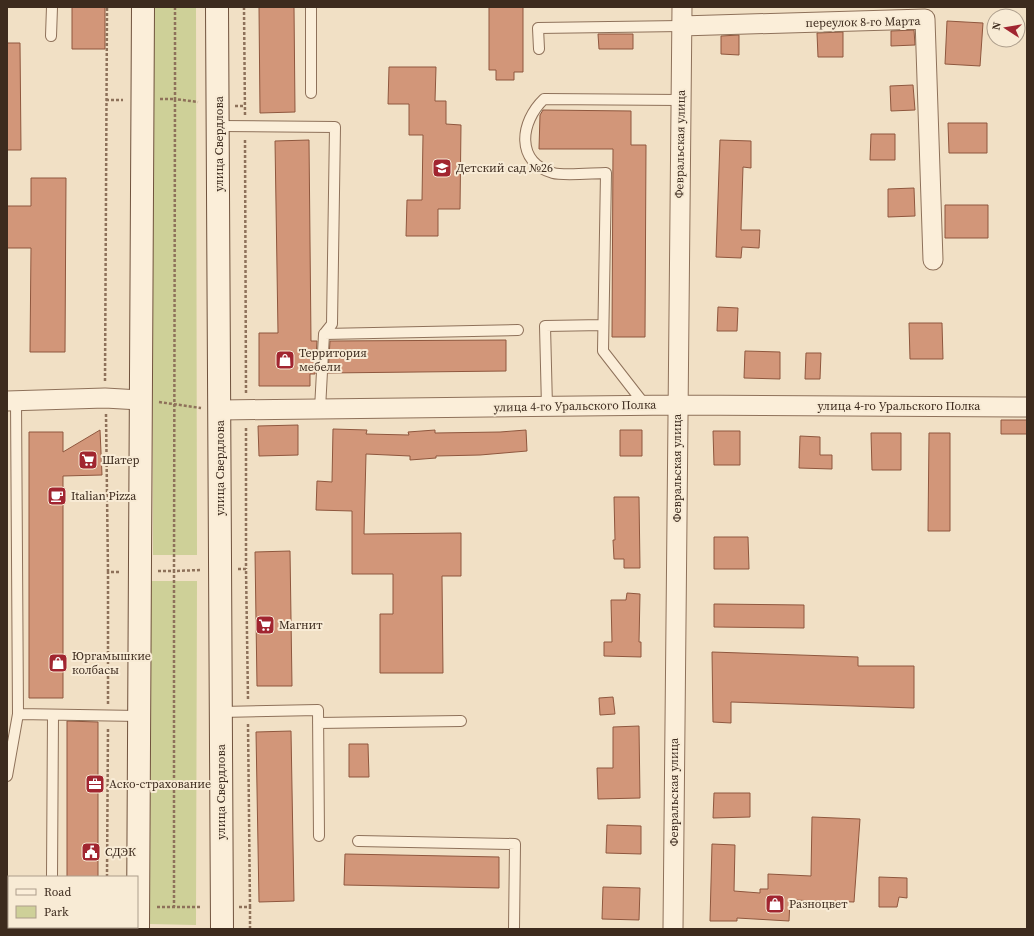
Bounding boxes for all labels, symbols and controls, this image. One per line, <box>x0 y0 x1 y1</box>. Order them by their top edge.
north arrow <box>986 8 1026 48</box>
street label: переулок 8-го Марта <box>805 13 922 31</box>
text: N <box>989 21 1005 32</box>
street label: Февральская улица <box>671 89 689 198</box>
street label: улица Свердлова <box>211 95 227 192</box>
school or university icon: Детский сад №26 <box>431 157 453 179</box>
place label: Детский сад №26 <box>456 160 553 176</box>
place label: Территория мебели <box>299 345 367 375</box>
shop icon: Территория мебели <box>274 349 296 371</box>
street label: улица 4-го Уральского Полка <box>493 397 657 415</box>
street label: улица 4-го Уральского Полка <box>818 398 981 414</box>
street label: Февральская улица <box>669 413 685 522</box>
street label: улица Свердлова <box>212 419 228 516</box>
supermarket icon: Шатер <box>77 449 99 471</box>
place label: Шатер <box>102 452 139 468</box>
cafe icon: Italian Pizza <box>46 485 68 507</box>
place label: Italian Pizza <box>71 488 137 504</box>
supermarket icon: Магнит <box>254 614 276 636</box>
place label: Магнит <box>279 617 323 633</box>
place label: Юргамышкие колбасы <box>72 648 151 678</box>
shop icon: Юргамышкие колбасы <box>47 652 69 674</box>
street label: Февральская улица <box>666 737 682 846</box>
street label: улица Свердлова <box>213 743 229 840</box>
office icon: Аско-страхование <box>84 773 106 795</box>
place label: Аско-страхование <box>109 776 211 792</box>
public building icon: СДЭК <box>80 841 102 863</box>
place label: СДЭК <box>105 844 136 860</box>
legend <box>8 876 138 928</box>
text: Road <box>44 884 71 900</box>
shop icon: Разноцвет <box>764 893 786 915</box>
place label: Разноцвет <box>789 896 848 912</box>
text: Park <box>44 904 69 920</box>

